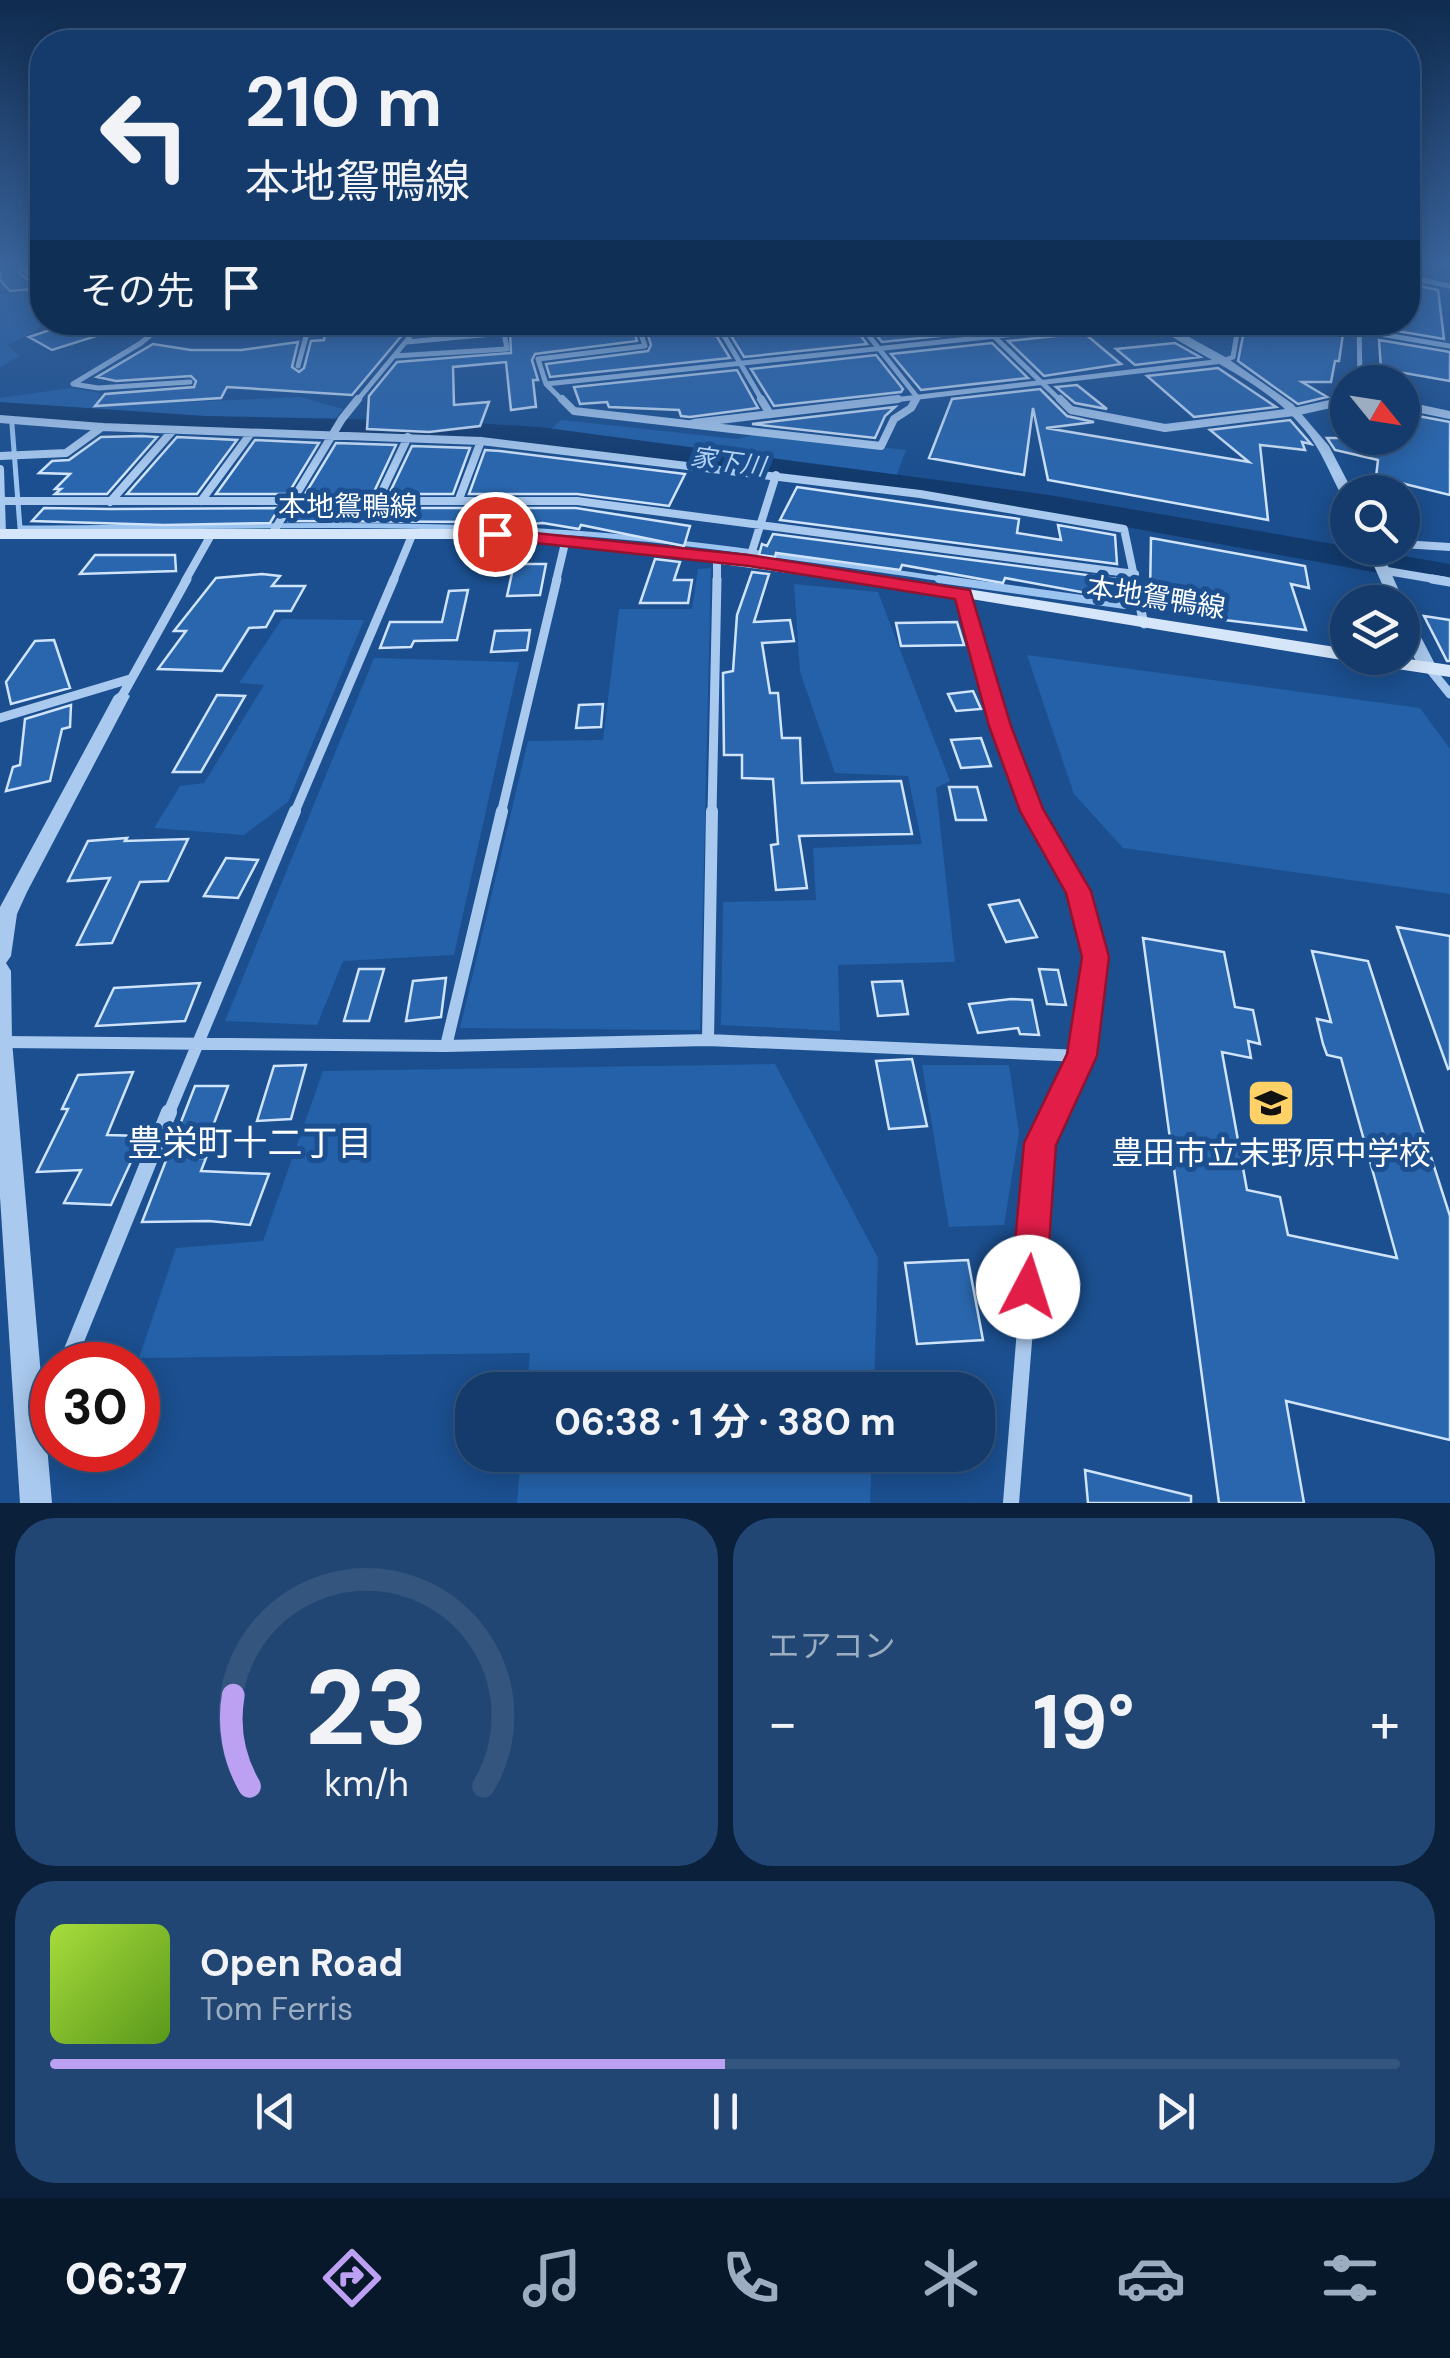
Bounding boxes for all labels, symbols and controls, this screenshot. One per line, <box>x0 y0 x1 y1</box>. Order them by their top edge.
text: 210 m <box>245 57 442 148</box>
icon: left <box>80 70 210 200</box>
text: 本地鴛鴨線 <box>245 152 470 211</box>
icon: arrive <box>214 260 269 315</box>
text: その先 <box>80 266 194 316</box>
north arrow <box>1330 365 1420 455</box>
map controls <box>1330 365 1420 675</box>
water label: 家下川 <box>688 440 770 483</box>
button: search <box>1330 475 1420 565</box>
street label: 本地鴛鴨線 <box>278 488 418 525</box>
pin <box>453 492 538 577</box>
icon: arrive <box>468 507 523 562</box>
street label: 本地鴛鴨線 <box>1084 568 1228 627</box>
button: layers <box>1330 585 1420 675</box>
school or university icon: 豊田市立末野原中学校 <box>1245 1077 1297 1129</box>
district label: 豊栄町十二丁目 <box>127 1120 373 1166</box>
place label: 豊田市立末野原中学校 <box>1111 1132 1431 1174</box>
position arrow <box>976 1235 1080 1339</box>
speed limit sign: 30 <box>30 1342 160 1472</box>
text: 06:38 · 1 分 · 380 m <box>554 1397 896 1447</box>
text: エアコン <box>768 1625 896 1667</box>
text: 23 <box>305 1641 428 1776</box>
text: 19° <box>1033 1674 1135 1771</box>
text: − <box>768 1687 798 1759</box>
text: + <box>1370 1687 1400 1759</box>
text: km/h <box>324 1761 408 1807</box>
text: Open Road <box>200 1938 403 1988</box>
text: Tom Ferris <box>200 1988 353 2030</box>
icon: previous <box>248 2084 303 2139</box>
icon: pause <box>698 2084 753 2139</box>
icon: next <box>1148 2084 1203 2139</box>
icon: directions <box>317 2243 387 2313</box>
icon: music <box>517 2243 587 2313</box>
icon: phone <box>716 2243 786 2313</box>
icon: climate <box>916 2243 986 2313</box>
icon: car <box>1116 2243 1186 2313</box>
icon: filters <box>1315 2243 1385 2313</box>
text: 06:37 <box>65 2249 187 2308</box>

